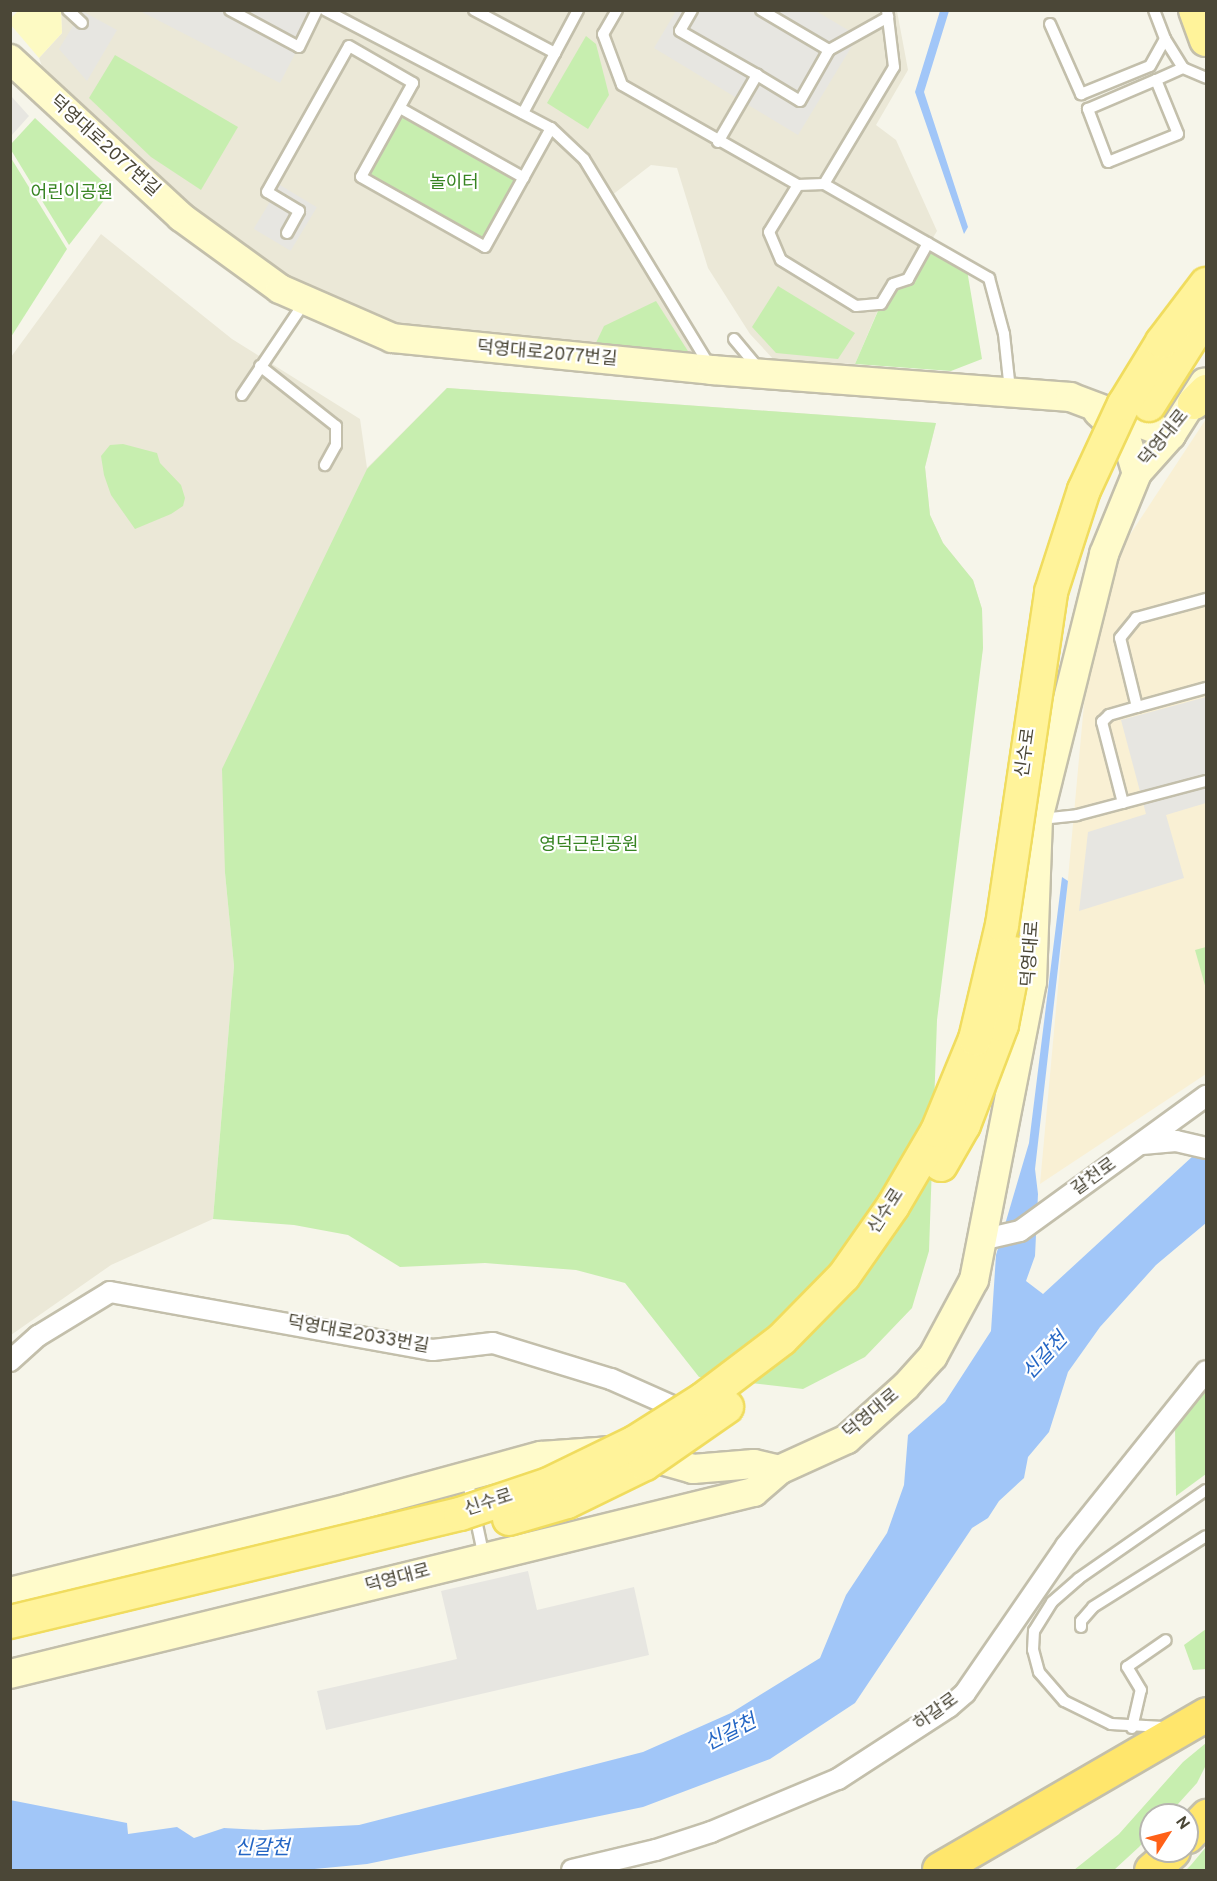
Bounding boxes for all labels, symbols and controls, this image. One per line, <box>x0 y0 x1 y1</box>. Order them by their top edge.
street label: 덕영대로2077번길 <box>44 92 164 202</box>
park label: 놀이터 <box>429 173 479 195</box>
park label: 어린이공원 <box>31 183 113 205</box>
street label: 덕영대로2077번길 <box>476 338 618 372</box>
street label: 덕영대로 <box>1136 406 1194 472</box>
street label: 신수로 <box>1013 727 1041 779</box>
park label: 영덕근린공원 <box>539 835 639 857</box>
street label: 덕영대로 <box>1019 920 1045 988</box>
street label: 갈천로 <box>1069 1155 1121 1201</box>
street label: 신수로 <box>864 1185 910 1239</box>
street label: 덕영대로2033번길 <box>285 1313 431 1359</box>
water label: 신갈천 <box>1018 1329 1074 1385</box>
street label: 덕영대로 <box>840 1385 904 1445</box>
street label: 신수로 <box>462 1486 516 1522</box>
street label: 덕영대로 <box>363 1561 433 1599</box>
street label: 하갈로 <box>911 1690 963 1736</box>
water label: 신갈천 <box>701 1711 761 1757</box>
north arrow <box>1139 1803 1199 1863</box>
text: N <box>1170 1813 1193 1834</box>
water label: 신갈천 <box>234 1837 290 1861</box>

